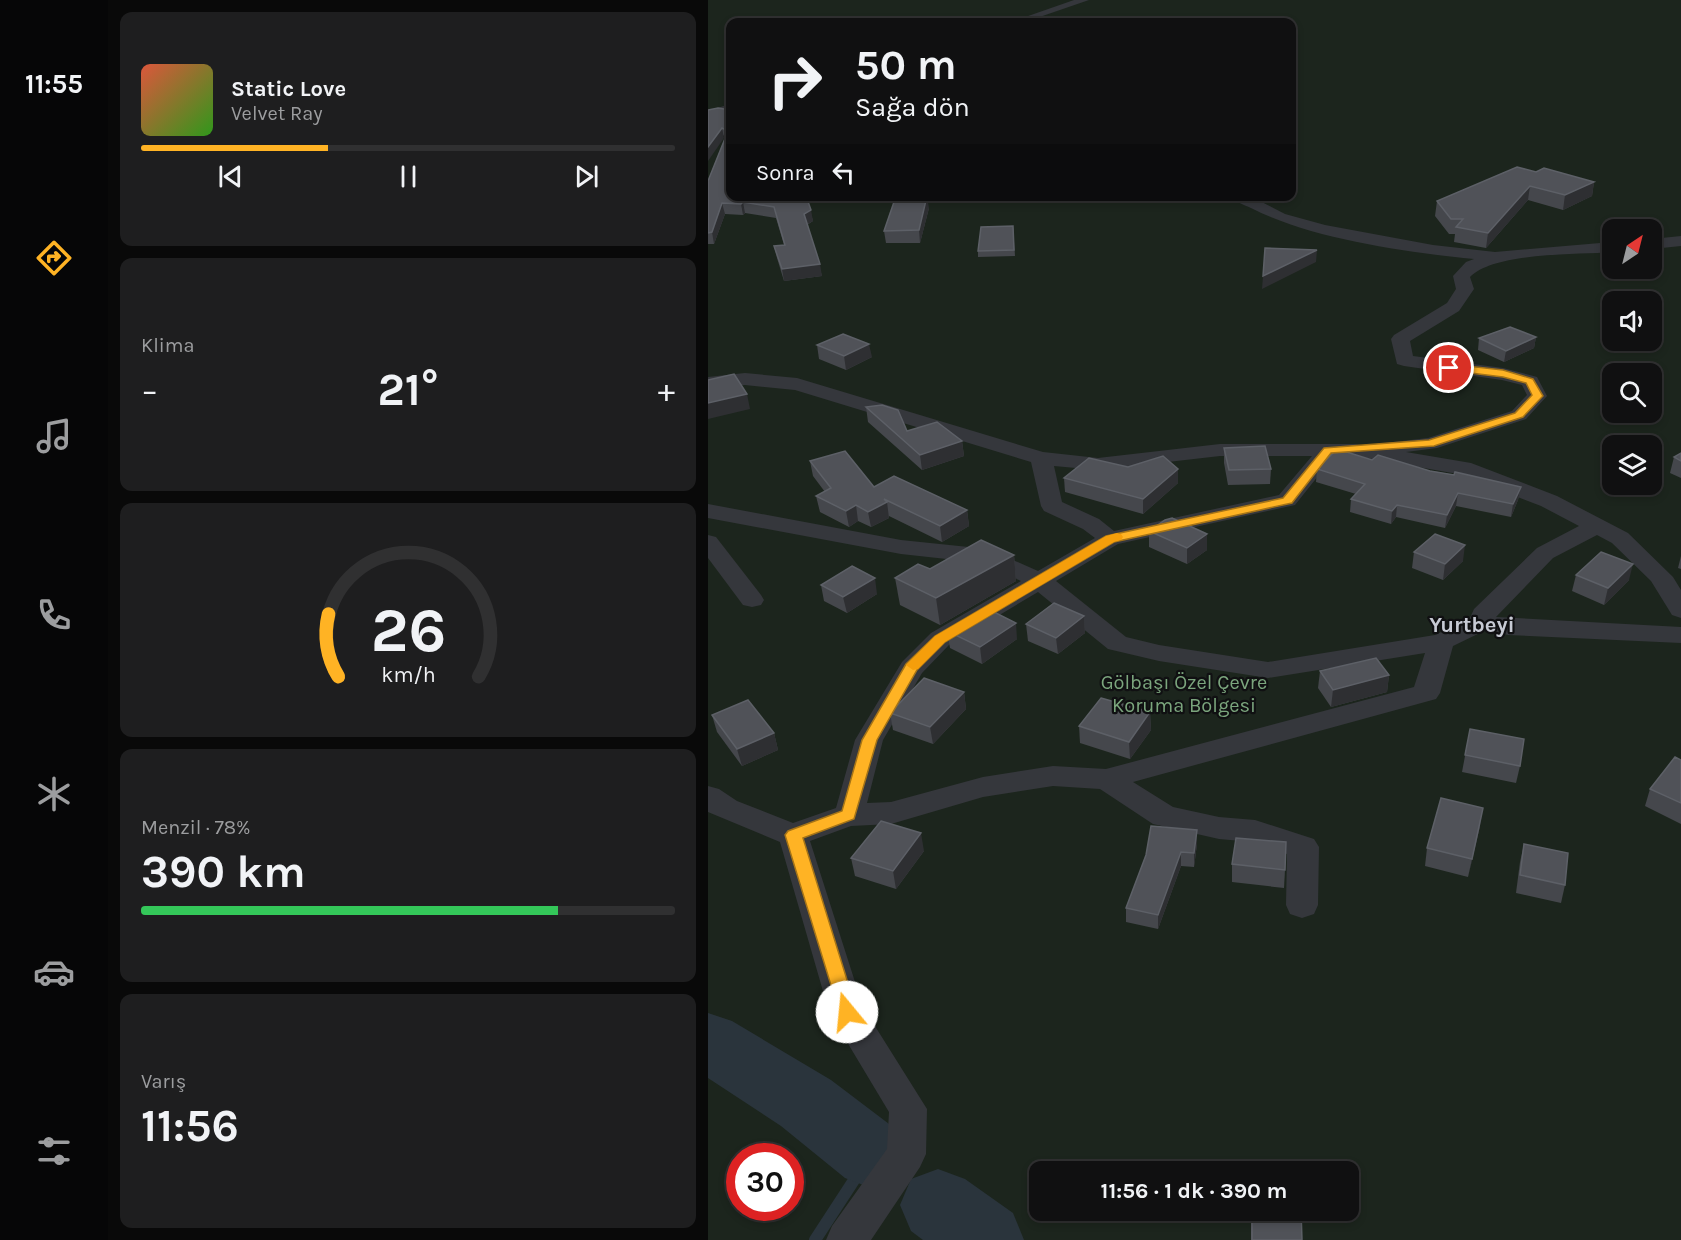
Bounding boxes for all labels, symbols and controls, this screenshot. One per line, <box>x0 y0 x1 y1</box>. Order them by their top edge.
text: 50 m <box>855 40 957 90</box>
icon: right <box>756 42 834 120</box>
text: 11:55 <box>25 68 83 100</box>
text: Static Love <box>231 76 346 102</box>
text: Sağa dön <box>855 91 970 123</box>
text: Velvet Ray <box>231 102 323 125</box>
icon: left <box>827 156 860 189</box>
icon: previous <box>214 160 247 193</box>
icon: pause <box>392 160 425 193</box>
icon: next <box>570 160 603 193</box>
text: Sonra <box>756 160 815 186</box>
north arrow <box>1602 219 1662 279</box>
map controls <box>1602 219 1662 495</box>
icon: directions <box>33 237 75 279</box>
button: sound <box>1602 291 1662 351</box>
text: Klima <box>141 334 194 357</box>
pin <box>1423 342 1474 393</box>
icon: arrive <box>1432 351 1465 384</box>
button: search <box>1602 363 1662 423</box>
text: 21° <box>378 364 438 416</box>
text: − <box>141 371 158 409</box>
text: + <box>658 371 675 409</box>
icon: music <box>33 415 75 457</box>
button: layers <box>1602 435 1662 495</box>
icon: phone <box>33 594 75 636</box>
text: 26 <box>370 594 446 667</box>
district label: Yurtbeyi <box>1429 612 1515 638</box>
text: km/h <box>381 662 435 687</box>
park label: Gölbaşı Özel Çevre Koruma Bölgesi <box>1101 671 1267 717</box>
icon: climate <box>33 773 75 815</box>
text: Menzil · 78% <box>141 816 251 839</box>
text: 390 km <box>141 846 306 898</box>
icon: car <box>33 951 75 993</box>
position arrow <box>815 980 879 1044</box>
text: Varış <box>141 1070 186 1093</box>
text: 11:56 <box>141 1100 239 1152</box>
icon: filters <box>33 1130 75 1172</box>
speed limit sign: 30 <box>726 1143 804 1221</box>
text: 11:56 · 1 dk · 390 m <box>1101 1178 1287 1204</box>

